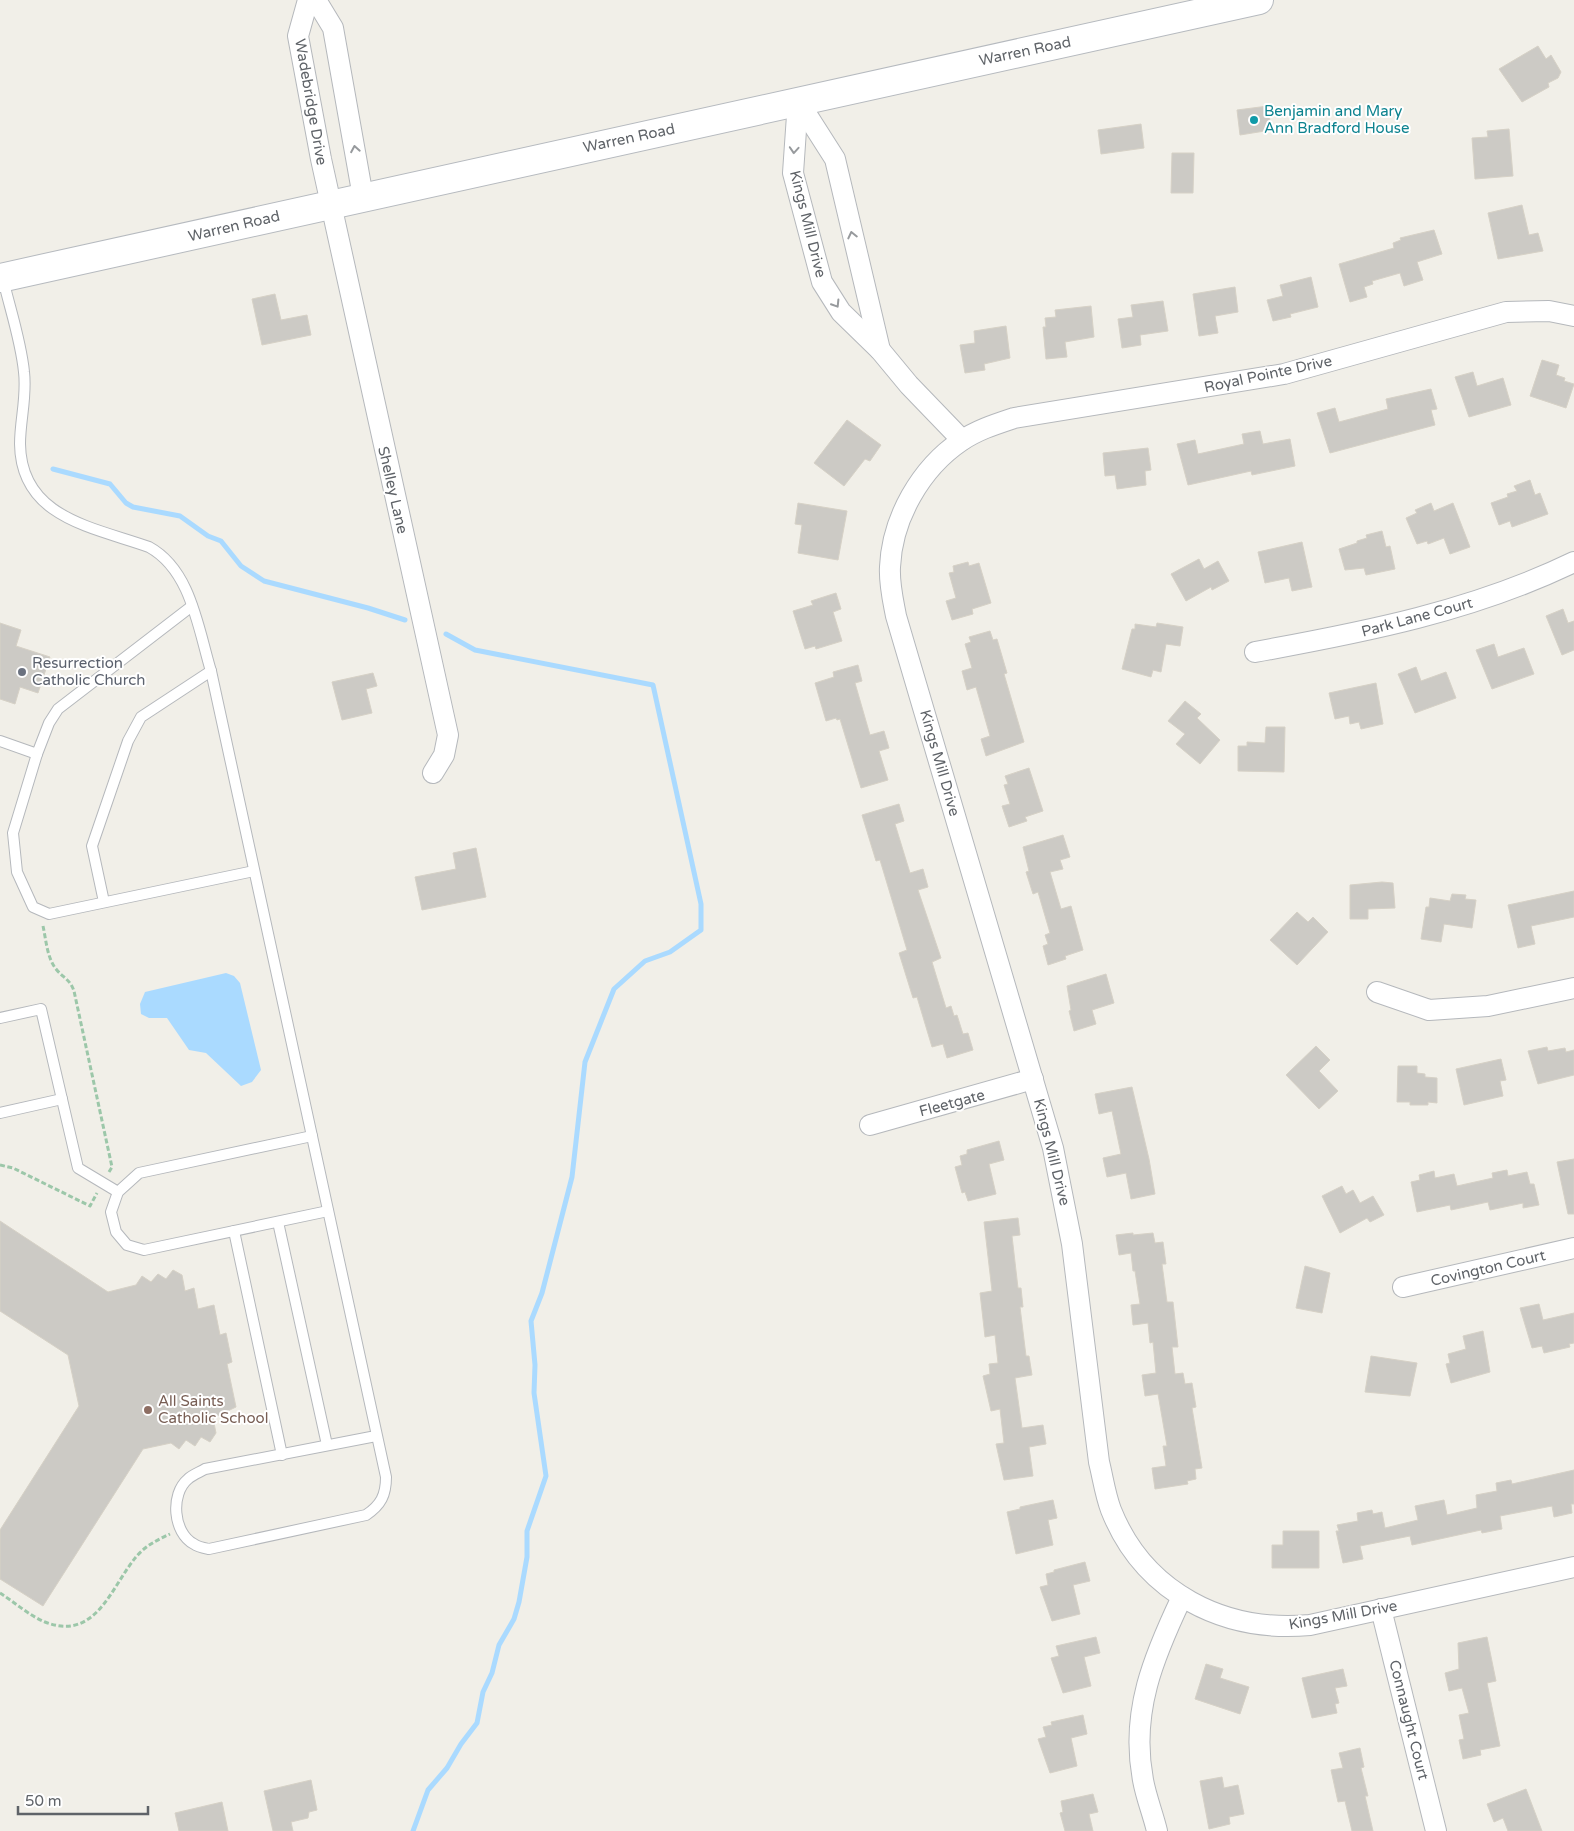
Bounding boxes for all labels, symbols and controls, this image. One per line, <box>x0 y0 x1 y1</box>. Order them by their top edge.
street label: Warren Road <box>977 32 1073 70</box>
street label: Wadebridge Drive <box>291 37 331 167</box>
place label: Benjamin and Mary Ann Bradford House <box>1264 102 1410 137</box>
marker: Benjamin and Mary Ann Bradford House <box>1248 114 1260 126</box>
street label: Warren Road <box>581 119 677 157</box>
one-way arrow <box>350 145 360 153</box>
one-way arrow <box>789 146 800 154</box>
street label: Kings Mill Drive <box>786 169 830 279</box>
street label: Warren Road <box>186 207 282 245</box>
one-way arrow <box>847 230 858 239</box>
one-way arrow <box>830 299 839 308</box>
street label: Royal Pointe Drive <box>1202 352 1334 396</box>
street label: Shelley Lane <box>374 444 412 536</box>
street label: Park Lane Court <box>1359 593 1475 641</box>
place label: Resurrection Catholic Church <box>32 654 145 689</box>
marker: Resurrection Catholic Church <box>16 666 28 678</box>
street label: Kings Mill Drive <box>916 708 964 818</box>
street label: Fleetgate <box>917 1086 987 1120</box>
street label: Kings Mill Drive <box>1030 1097 1074 1207</box>
street label: Covington Court <box>1429 1246 1547 1290</box>
place label: All Saints Catholic School <box>158 1392 268 1427</box>
marker: All Saints Catholic School <box>142 1404 154 1416</box>
street label: Kings Mill Drive <box>1287 1597 1399 1633</box>
street label: Connaught Court <box>1385 1658 1433 1782</box>
scale bar <box>18 1784 148 1816</box>
text: 50 m <box>25 1792 62 1810</box>

